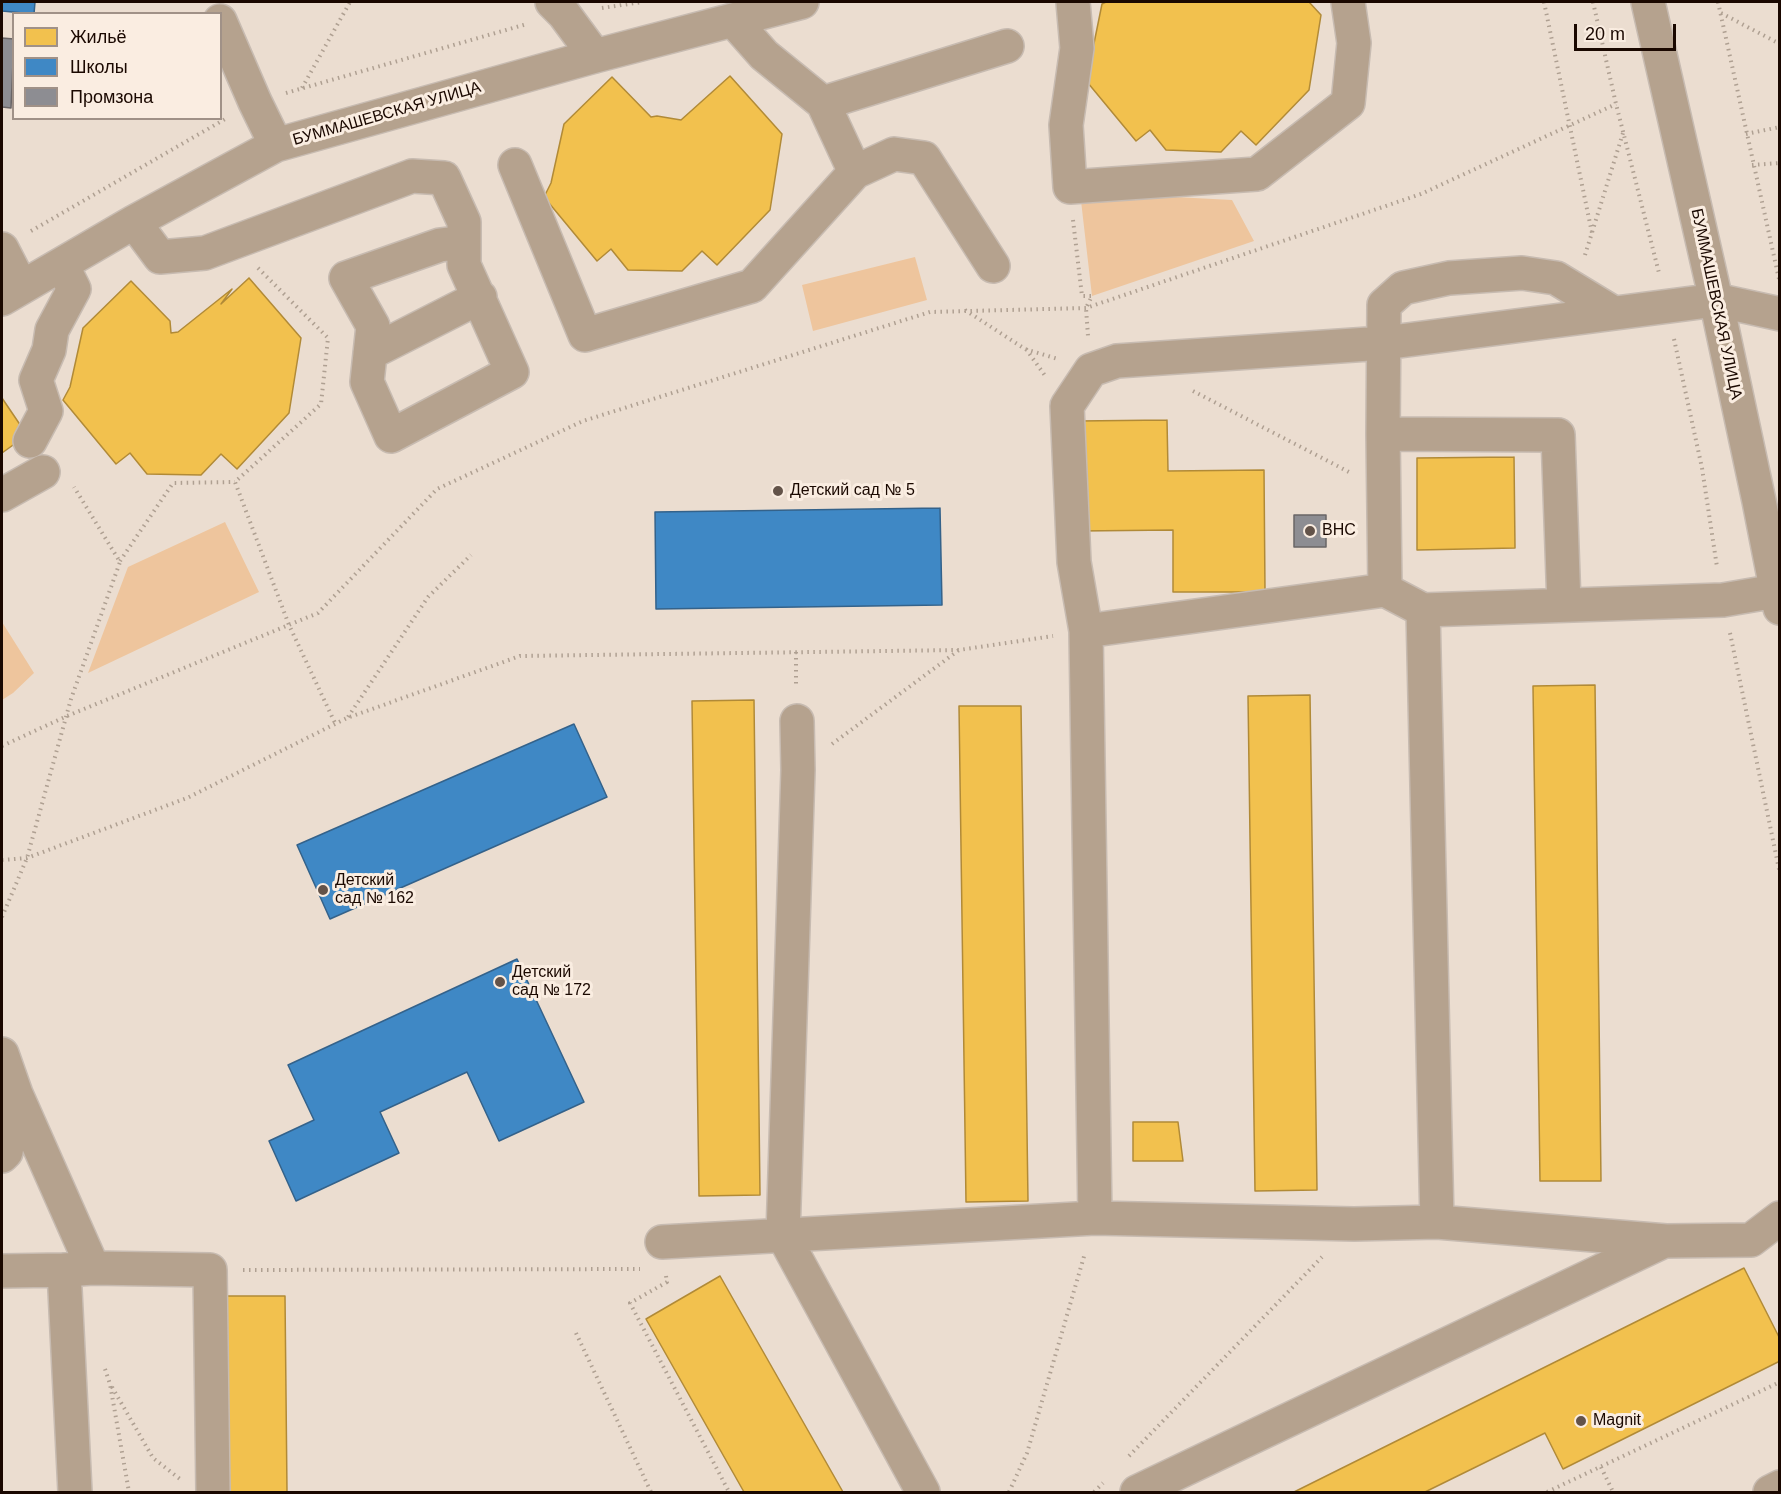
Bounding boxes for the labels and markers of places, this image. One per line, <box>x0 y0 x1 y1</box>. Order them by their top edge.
place label: Детский сад № 5 <box>790 481 915 501</box>
marker: Детский сад № 5 <box>771 484 785 498</box>
place label: ВНС <box>1322 521 1356 541</box>
marker: ВНС <box>1303 524 1317 538</box>
place label: Детский сад № 162 <box>335 871 414 909</box>
marker: Детский сад № 162 <box>316 883 330 897</box>
place label: Детский сад № 172 <box>512 963 591 1001</box>
marker: Детский сад № 172 <box>493 975 507 989</box>
place label: Magnit <box>1593 1411 1641 1431</box>
marker: Magnit <box>1574 1414 1588 1428</box>

